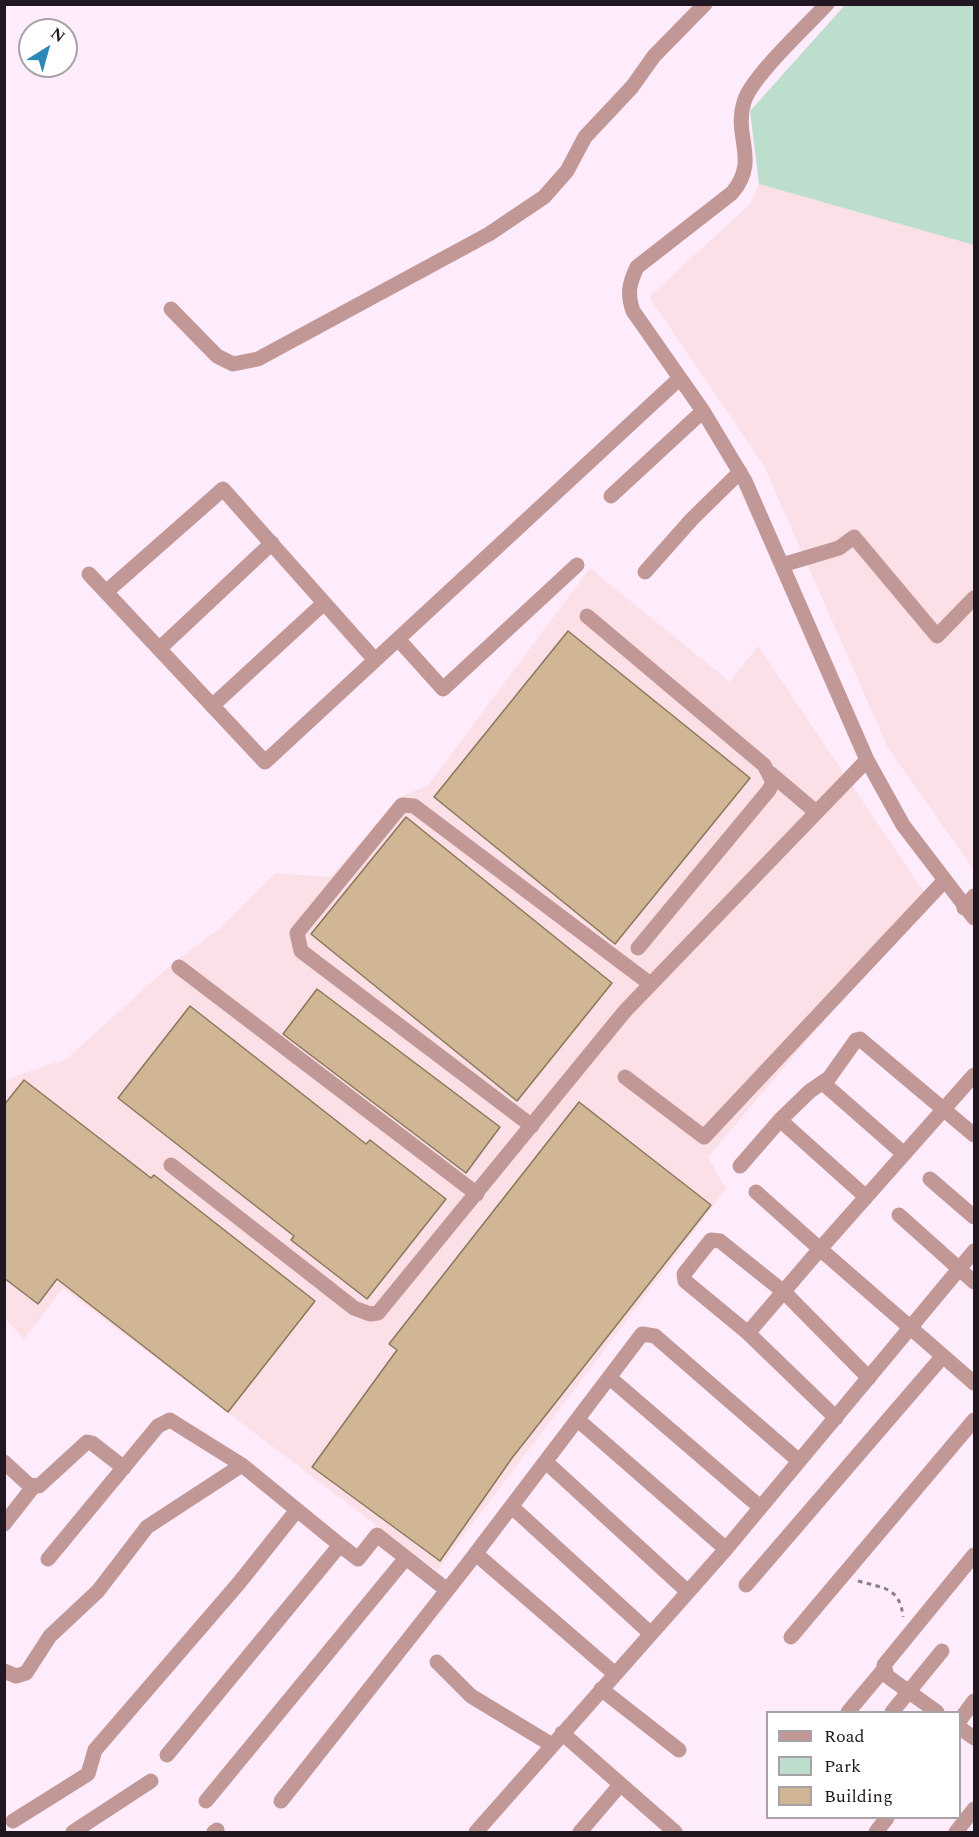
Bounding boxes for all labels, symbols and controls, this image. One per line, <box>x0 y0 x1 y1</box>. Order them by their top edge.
north arrow <box>18 18 78 78</box>
text: N <box>45 22 70 49</box>
legend <box>766 1711 961 1819</box>
text: Road <box>824 1723 865 1750</box>
text: Park <box>824 1753 861 1780</box>
text: Building <box>824 1783 893 1810</box>

